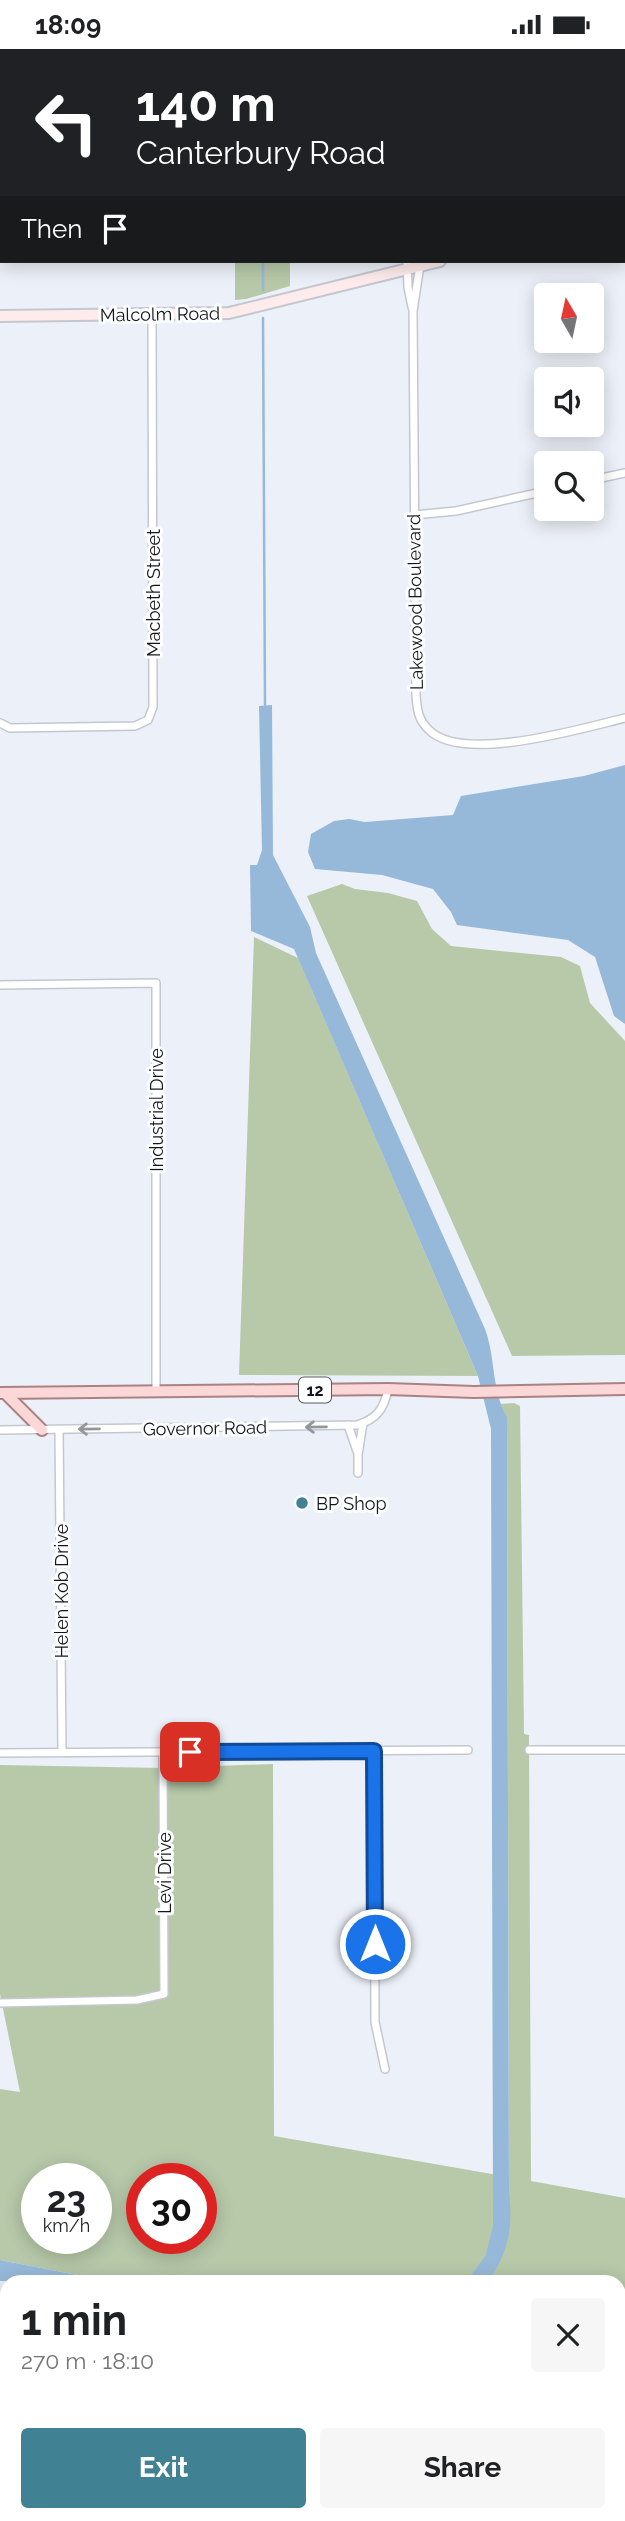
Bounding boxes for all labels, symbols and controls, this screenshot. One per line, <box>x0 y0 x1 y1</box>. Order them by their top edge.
text: 18:09 <box>35 10 101 40</box>
text: 140 m <box>136 75 276 132</box>
icon: left <box>21 77 112 168</box>
text: Canterbury Road <box>136 134 386 171</box>
icon: arrive <box>96 210 134 248</box>
text: Then <box>21 214 82 244</box>
north arrow <box>534 283 604 353</box>
map controls <box>534 283 604 521</box>
street label: Malcolm Road <box>100 302 220 326</box>
button: sound <box>534 367 604 437</box>
button: search <box>534 451 604 521</box>
street label: Lakewood Boulevard <box>403 514 427 690</box>
street label: Macbeth Street <box>143 529 164 657</box>
street label: Industrial Drive <box>146 1048 167 1172</box>
road number: 12 <box>299 1378 331 1403</box>
street label: Governor Road <box>143 1416 267 1440</box>
one-way arrow <box>305 1420 328 1433</box>
one-way arrow <box>78 1422 101 1436</box>
place label: BP Shop <box>316 1493 387 1514</box>
marker: BP Shop <box>294 1495 310 1511</box>
street label: Helen Kob Drive <box>51 1523 72 1658</box>
pin <box>160 1722 220 1782</box>
icon: arrive <box>171 1733 209 1771</box>
street label: Levi Drive <box>154 1832 175 1914</box>
position arrow <box>338 1907 412 1981</box>
speed limit sign: 30 <box>126 2163 217 2254</box>
text: 23 <box>47 2179 86 2220</box>
text: km/h <box>43 2215 90 2236</box>
text: 1 min <box>21 2296 127 2345</box>
button: close <box>531 2298 605 2372</box>
text: 270 m · 18:10 <box>21 2347 154 2374</box>
button: Exit <box>21 2428 306 2508</box>
button: Share <box>320 2428 605 2508</box>

